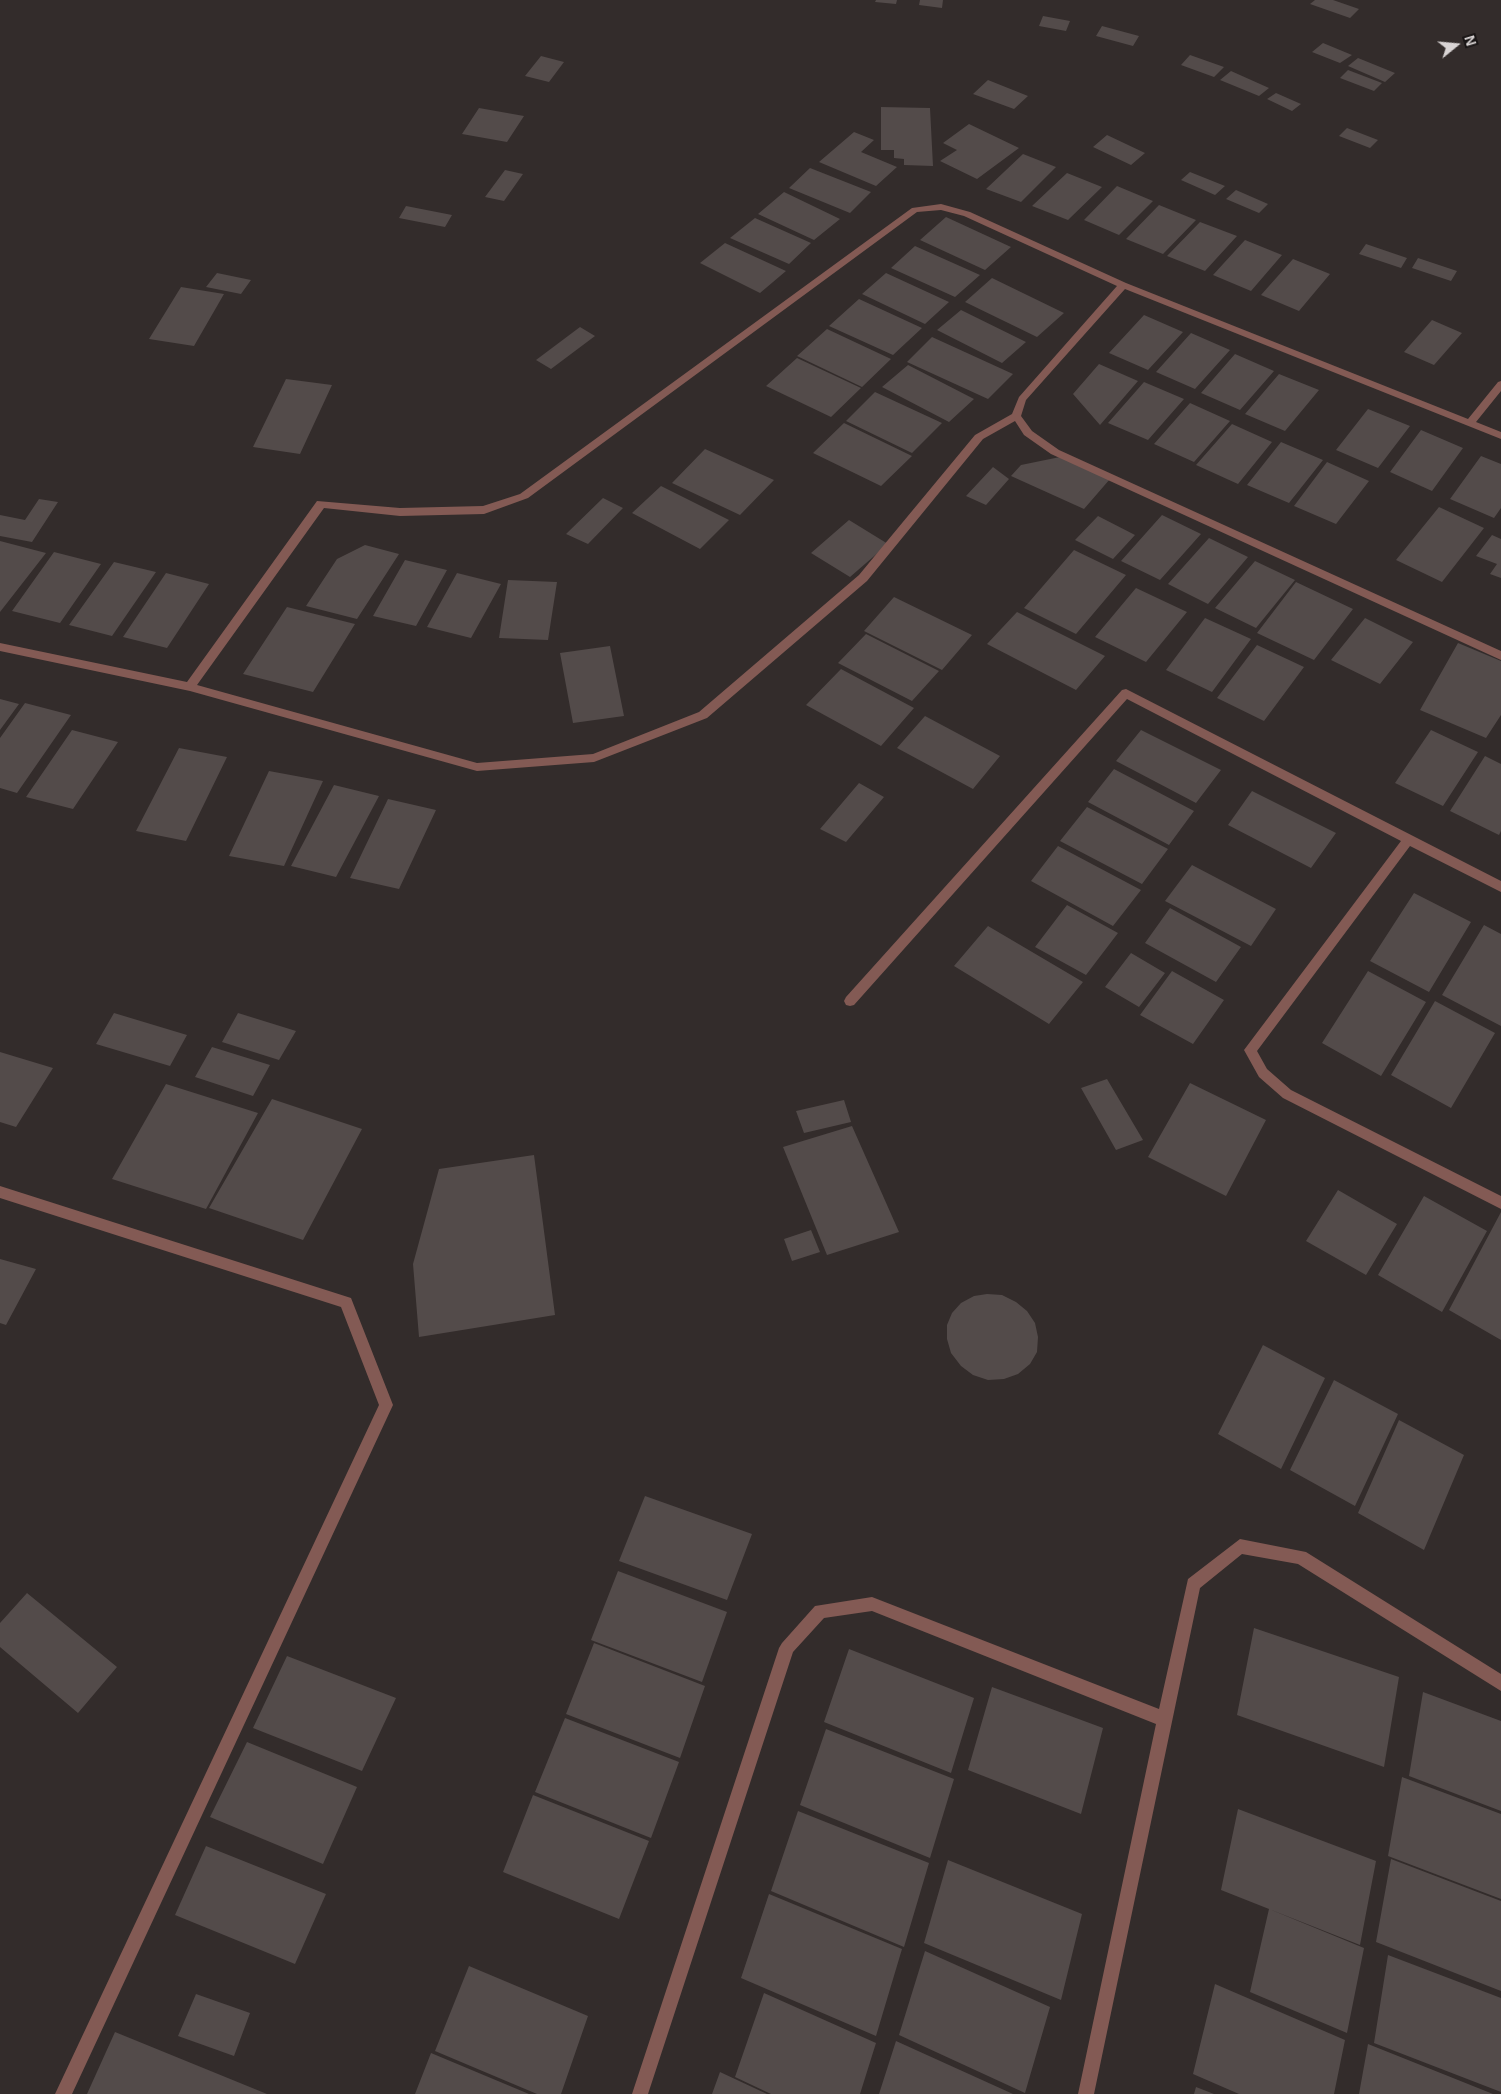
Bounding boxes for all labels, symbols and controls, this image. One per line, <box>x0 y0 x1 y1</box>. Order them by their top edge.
north arrow <box>1431 20 1481 70</box>
text: N <box>1461 33 1479 48</box>

